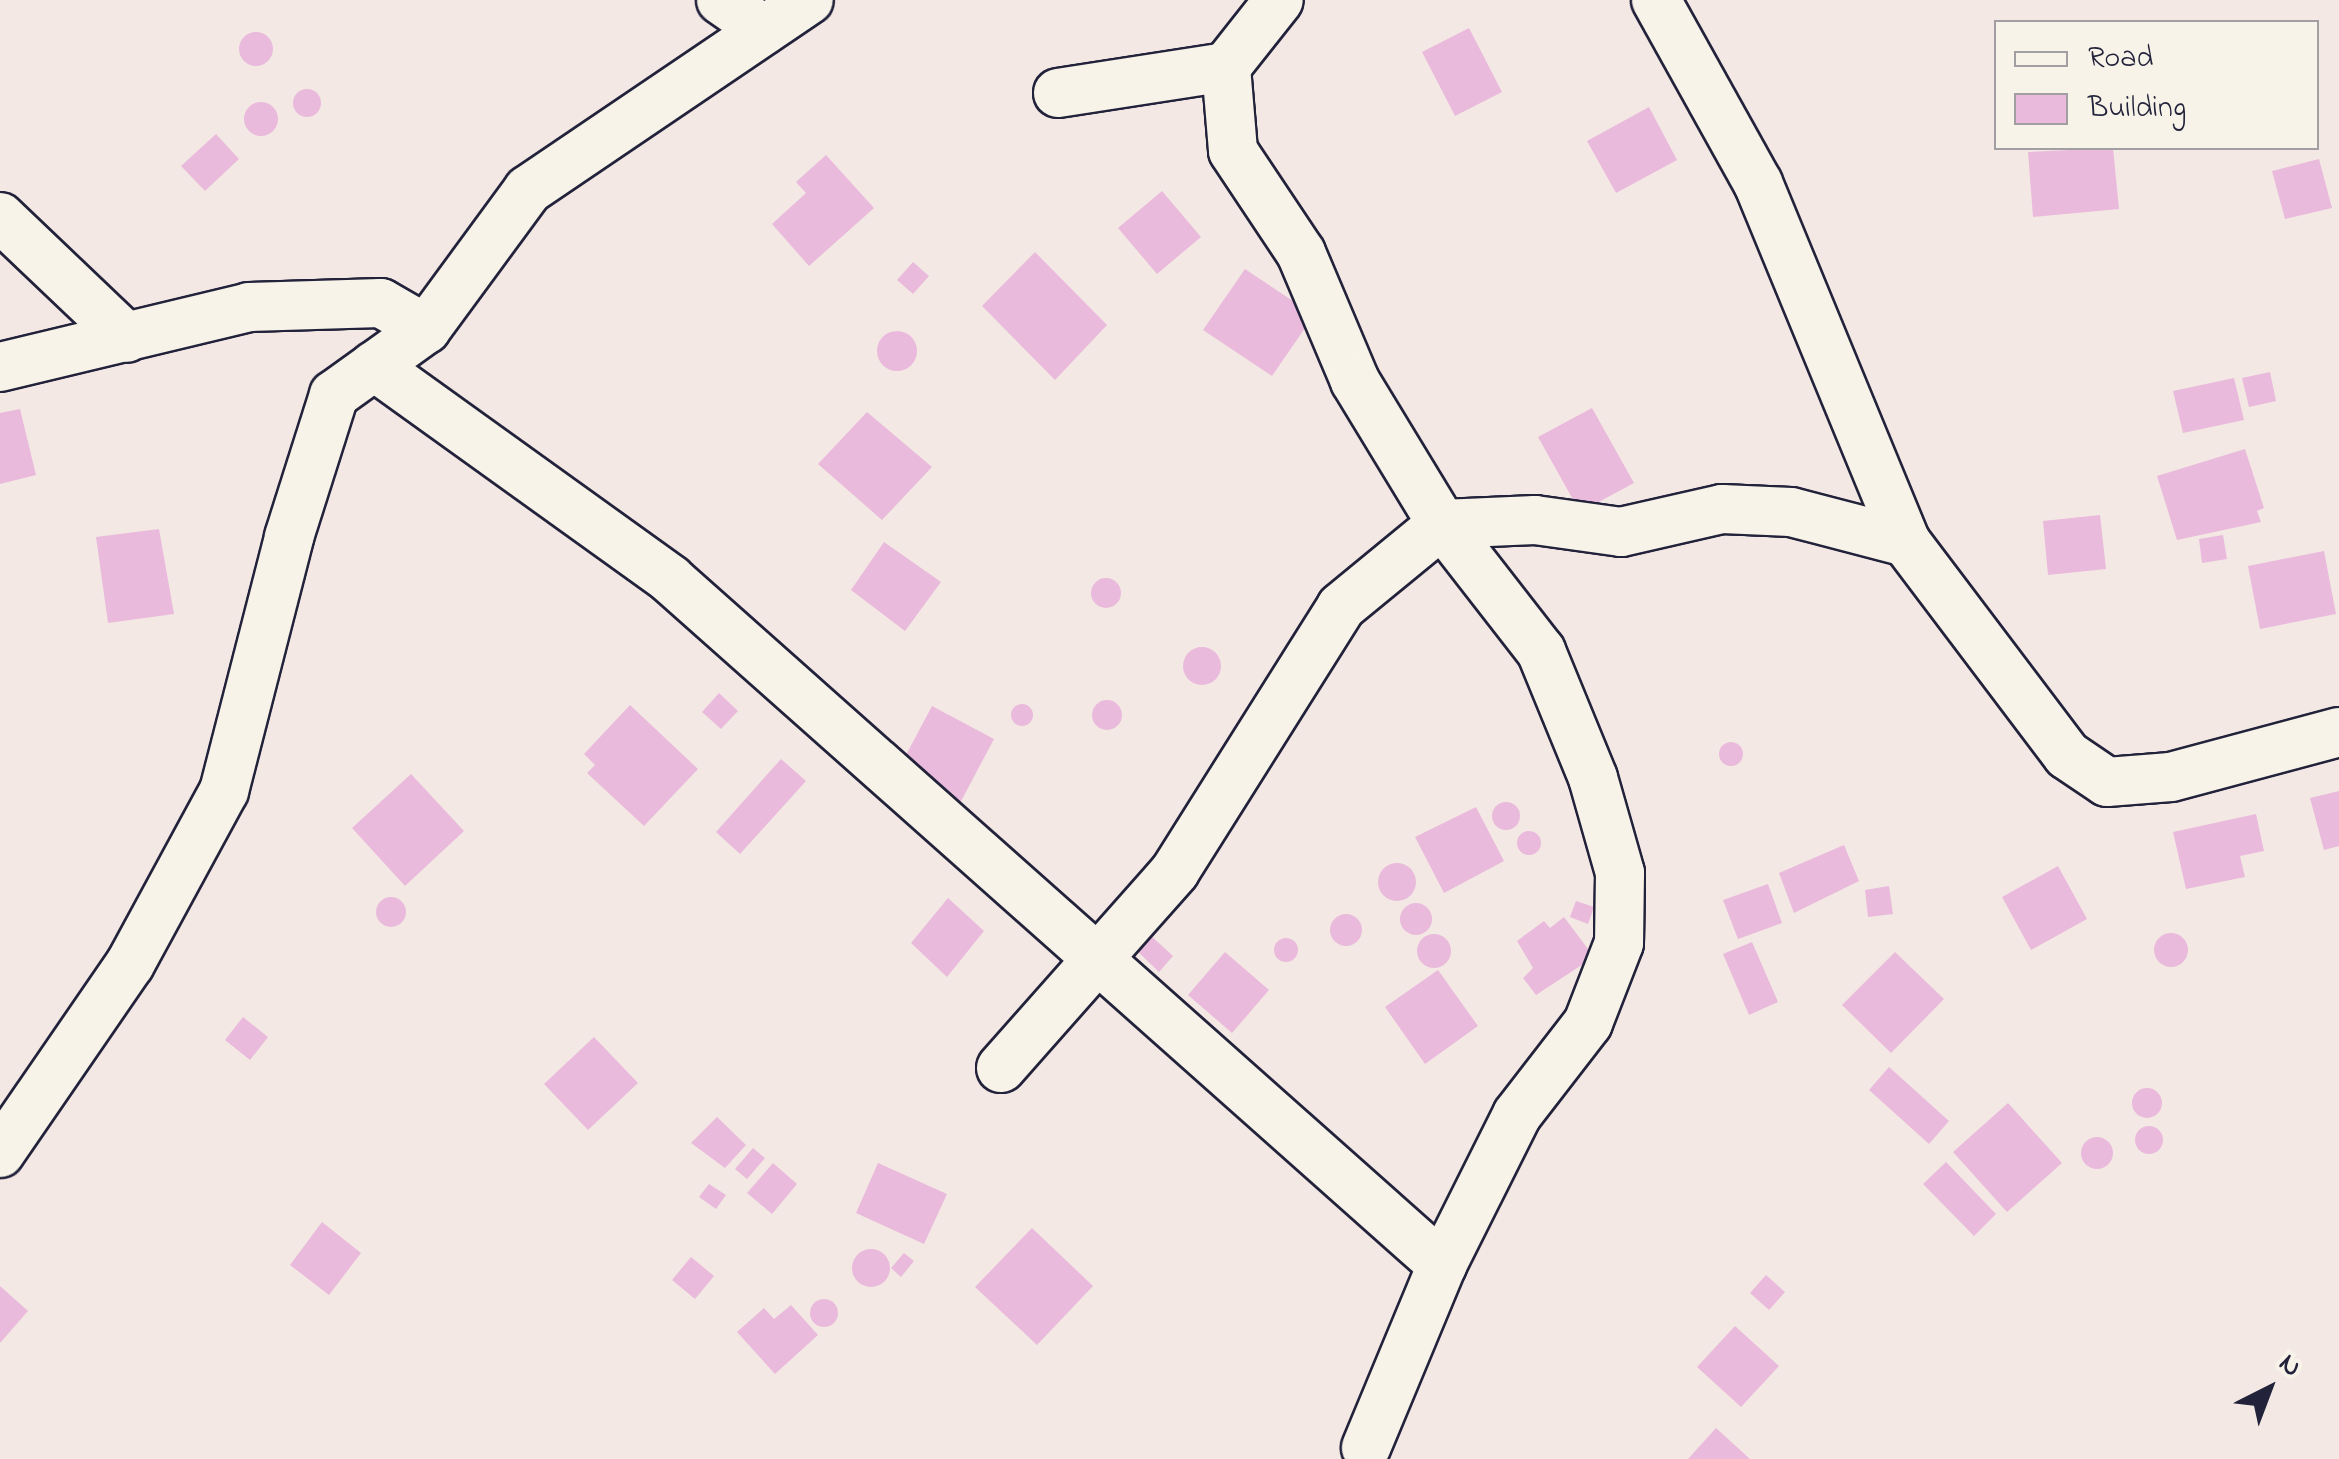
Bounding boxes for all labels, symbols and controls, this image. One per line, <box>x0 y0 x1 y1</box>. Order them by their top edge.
legend <box>1994 20 2319 150</box>
text: Road <box>2088 37 2153 81</box>
text: Building <box>2088 87 2186 131</box>
north arrow <box>2219 1339 2319 1439</box>
text: N <box>2269 1345 2310 1388</box>

